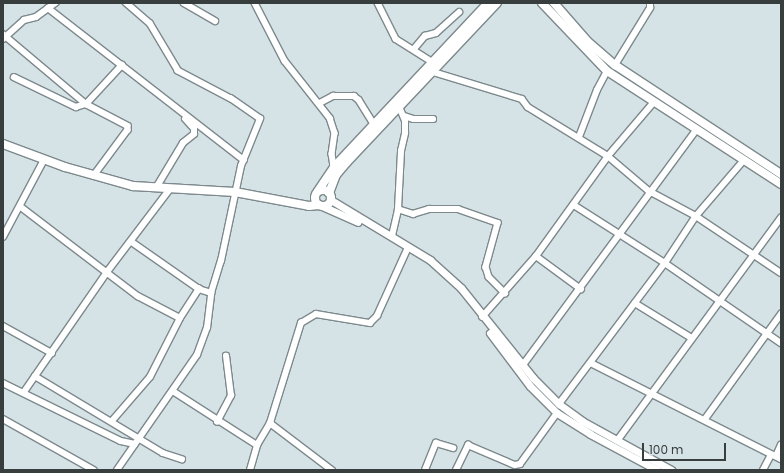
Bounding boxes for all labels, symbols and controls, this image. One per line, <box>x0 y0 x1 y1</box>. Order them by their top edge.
scale bar <box>644 435 728 461</box>
text: 100 m <box>649 441 683 458</box>

